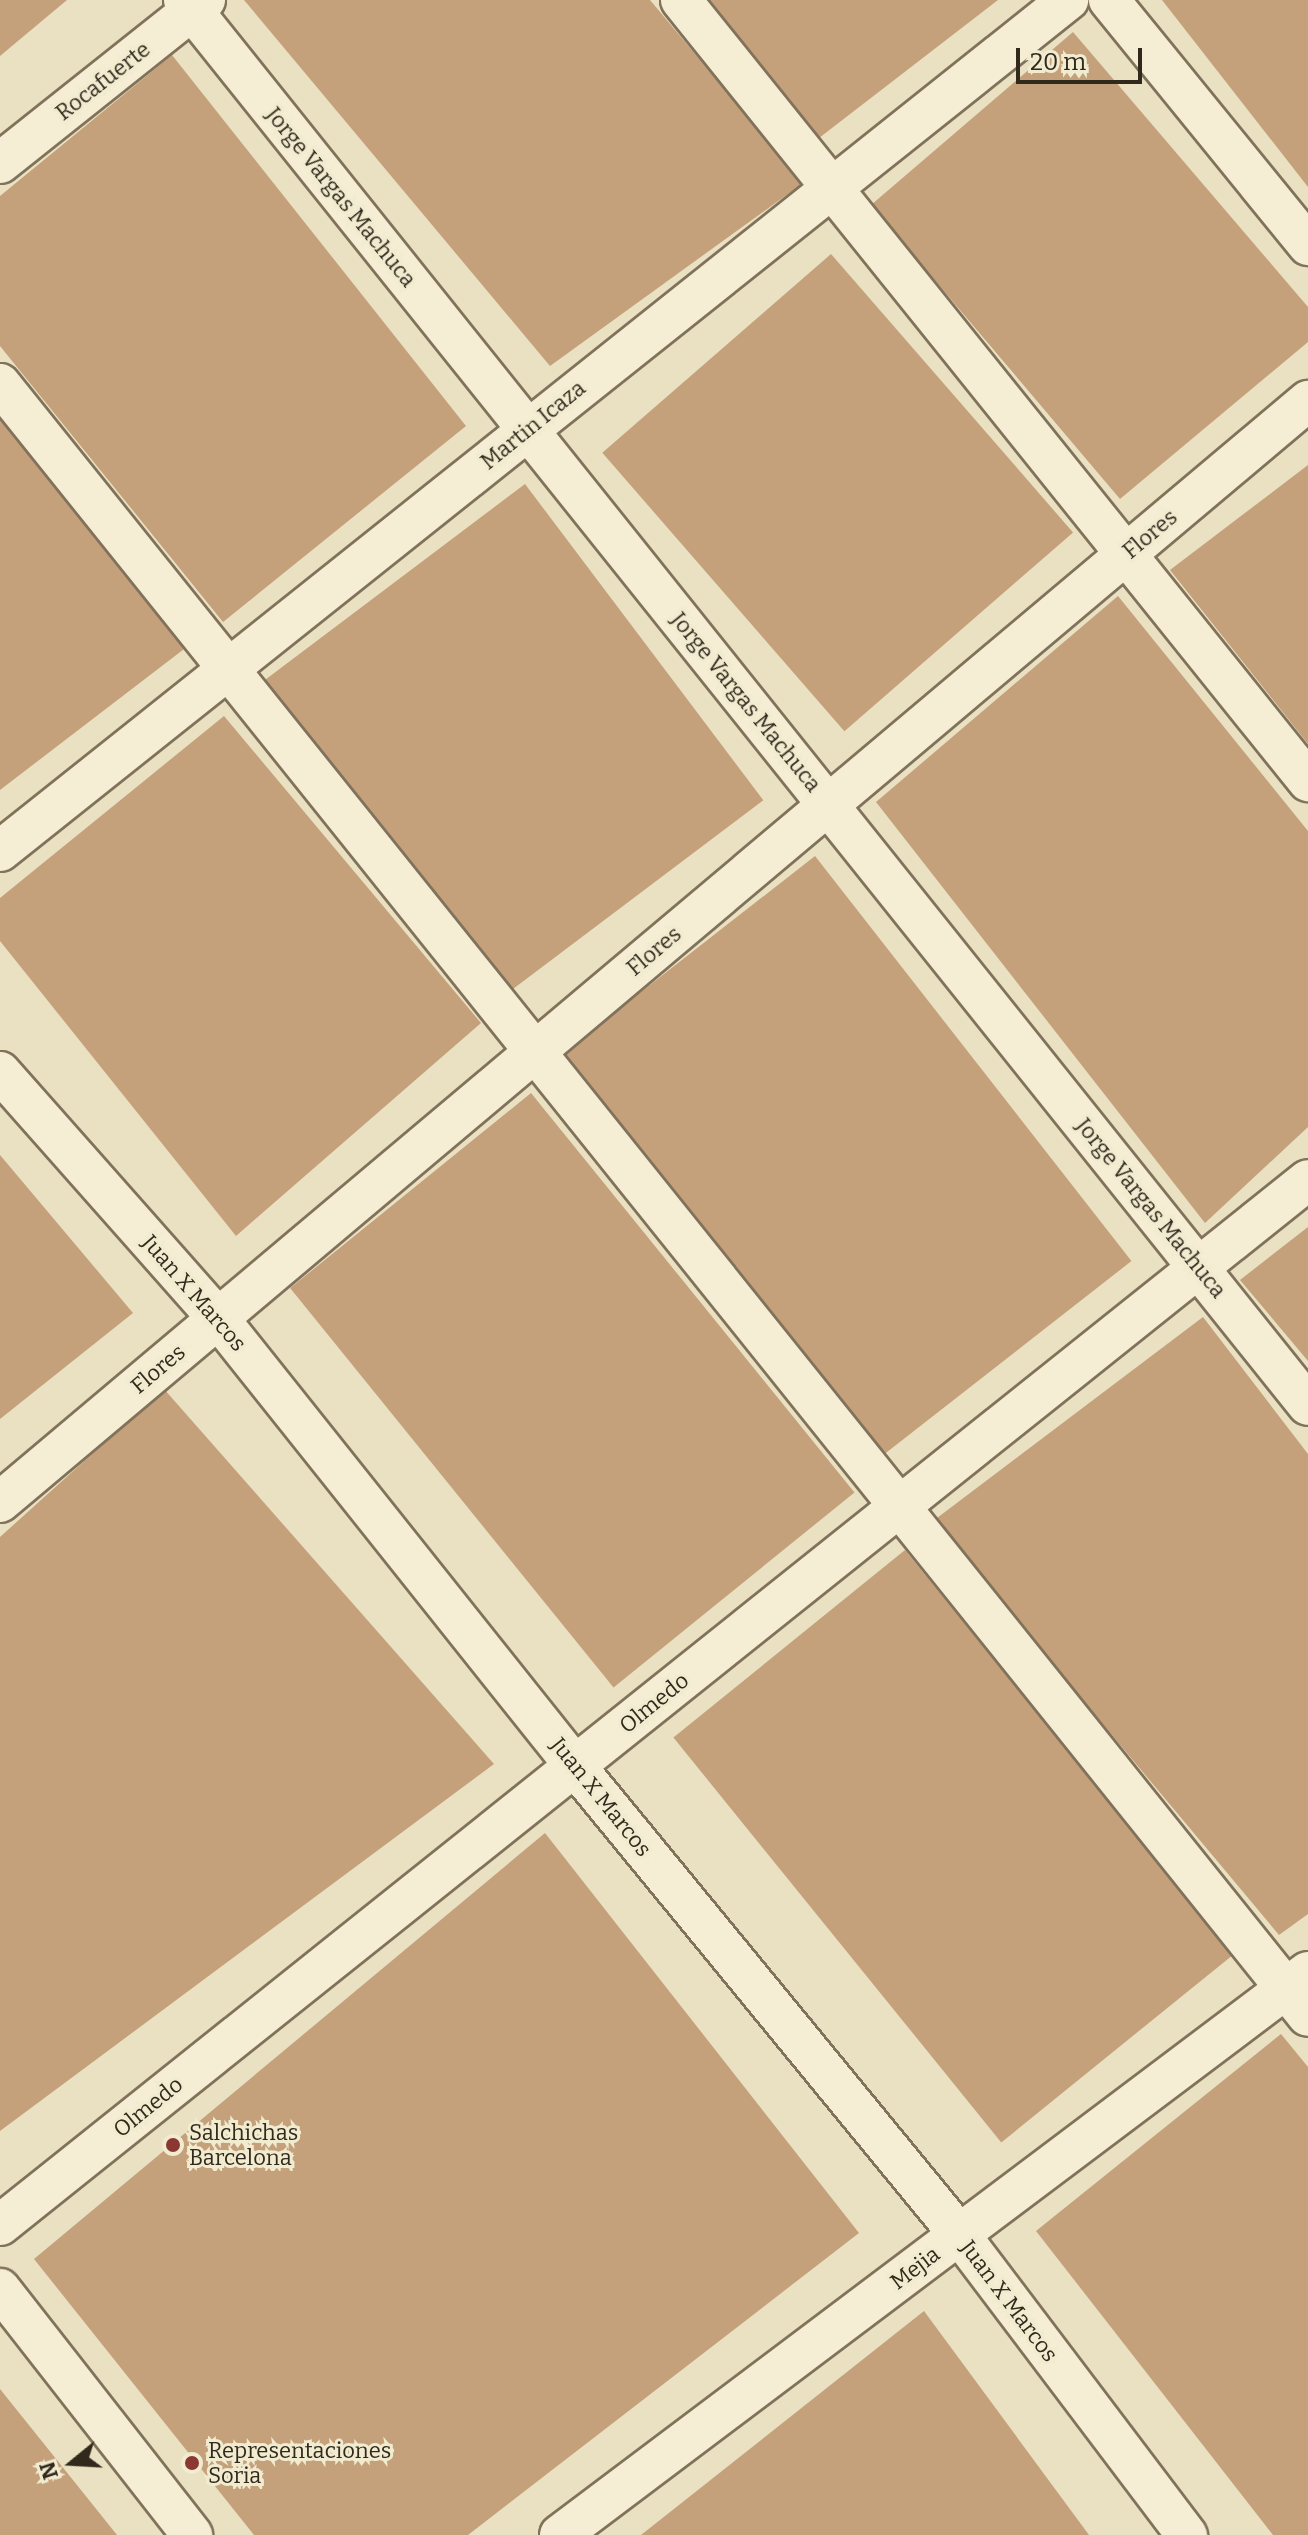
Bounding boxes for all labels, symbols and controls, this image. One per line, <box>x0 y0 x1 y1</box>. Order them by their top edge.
scale bar <box>1020 32 1146 82</box>
street label: Rocafuerte <box>51 36 155 126</box>
text: 20 m <box>1030 48 1086 76</box>
street label: Jorge Vargas Machuca <box>260 102 422 292</box>
street label: Martin Icaza <box>475 375 591 475</box>
street label: Flores <box>1117 504 1183 564</box>
street label: Jorge Vargas Machuca <box>665 607 827 797</box>
street label: Flores <box>621 921 687 981</box>
street label: Jorge Vargas Machuca <box>1070 1113 1232 1303</box>
street label: Juan X Marcos <box>136 1230 252 1356</box>
street label: Flores <box>125 1339 191 1399</box>
street label: Olmedo <box>614 1667 694 1739</box>
street label: Juan X Marcos <box>545 1732 657 1862</box>
street label: Olmedo <box>108 2071 188 2143</box>
place label: Salchichas Barcelona <box>189 2119 298 2170</box>
marker: Salchichas Barcelona <box>164 2136 182 2154</box>
street label: Juan X Marcos <box>955 2235 1063 2367</box>
street label: Mejia <box>885 2241 945 2295</box>
north arrow <box>32 2423 112 2503</box>
place label: Representaciones Soria <box>208 2437 391 2488</box>
marker: Representaciones Soria <box>183 2454 201 2472</box>
text: N <box>33 2458 64 2483</box>

